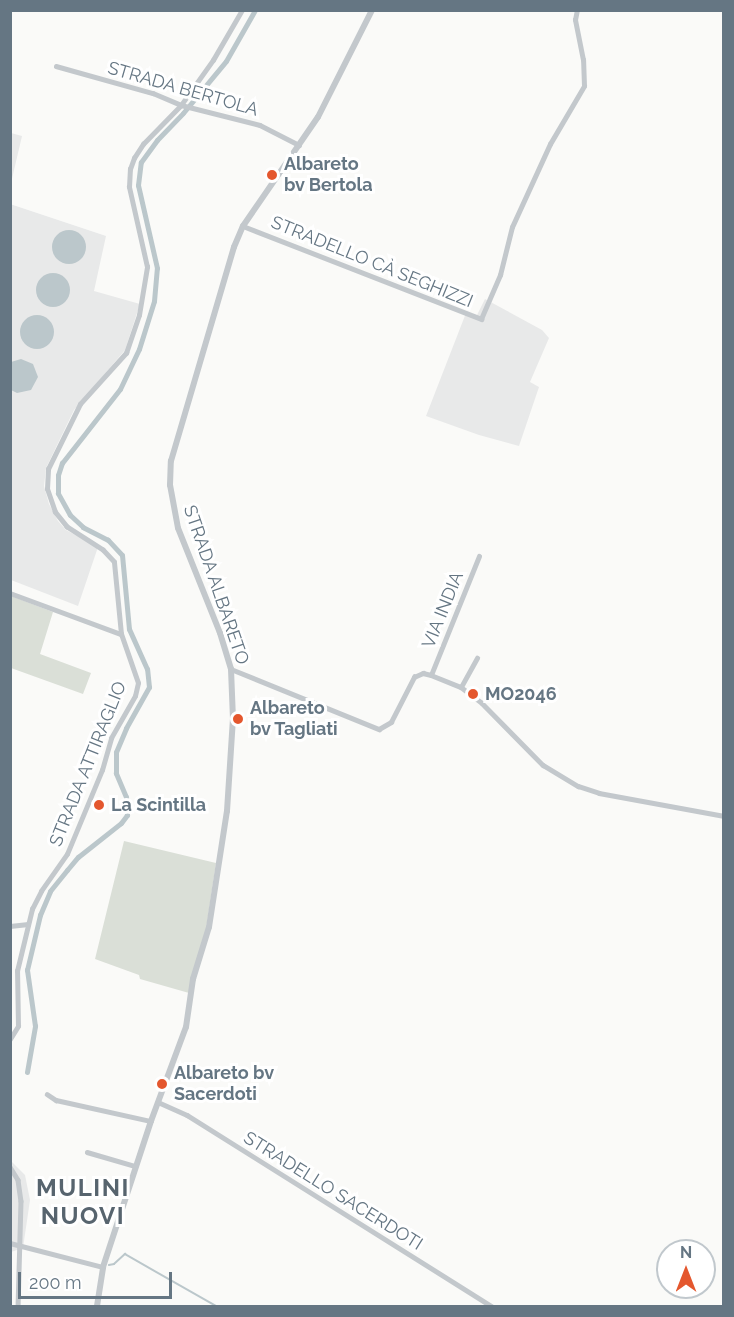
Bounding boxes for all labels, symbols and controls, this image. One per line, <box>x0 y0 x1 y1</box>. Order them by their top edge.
street label: STRADA BERTOLA <box>105 57 261 121</box>
place label: Albareto bv Bertola <box>284 154 373 196</box>
marker: Albareto bv Bertola <box>265 168 279 182</box>
street label: STRADELLO CÀ SEGHIZZI <box>268 211 476 313</box>
street label: STRADA ALBARETO <box>178 502 254 668</box>
street label: VIA INDIA <box>418 568 468 652</box>
street label: STRADA ATTIRAGLIO <box>45 678 131 850</box>
place label: MO2046 <box>485 683 557 705</box>
marker: MO2046 <box>466 687 480 701</box>
place label: Albareto bv Tagliati <box>250 698 339 740</box>
marker: Albareto bv Tagliati <box>231 712 245 726</box>
place label: La Scintilla <box>111 794 206 816</box>
marker: La Scintilla <box>92 798 106 812</box>
place label: Albareto bv Sacerdoti <box>174 1063 274 1106</box>
marker: Albareto bv Sacerdoti <box>155 1077 169 1091</box>
street label: STRADELLO SACERDOTI <box>240 1127 426 1255</box>
district label: MULINI NUOVI <box>36 1174 130 1230</box>
north arrow <box>656 1239 716 1299</box>
text: N <box>680 1243 692 1262</box>
scale bar <box>21 1260 176 1298</box>
text: 200 m <box>29 1272 82 1293</box>

